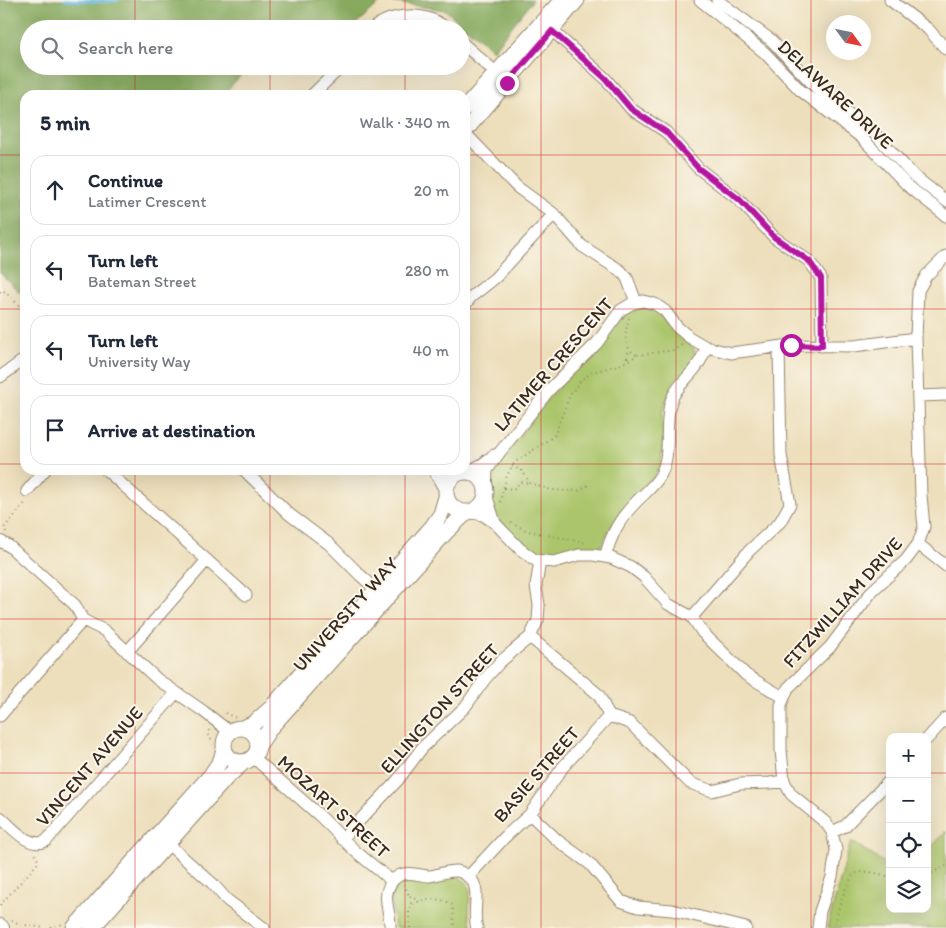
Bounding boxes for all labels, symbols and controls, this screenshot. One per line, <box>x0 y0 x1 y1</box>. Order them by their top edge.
north arrow <box>826 15 871 60</box>
search box <box>20 20 470 75</box>
icon: search <box>38 34 66 62</box>
street label: DELAWARE DRIVE <box>773 35 898 154</box>
text: Search here <box>78 36 173 59</box>
route end <box>496 72 519 95</box>
text: 5 min <box>40 110 90 135</box>
text: Walk · 340 m <box>360 113 450 132</box>
text: Continue <box>88 169 163 192</box>
icon: ahead <box>41 176 69 204</box>
text: 20 m <box>414 181 449 200</box>
text: Latimer Crescent <box>88 192 206 211</box>
text: Turn left <box>88 249 158 272</box>
icon: left <box>41 256 69 284</box>
text: 280 m <box>405 261 449 280</box>
text: Bateman Street <box>88 272 196 291</box>
street label: LATIMER CRESCENT <box>489 292 618 436</box>
text: Turn left <box>88 329 158 352</box>
route start <box>780 334 803 357</box>
icon: left <box>41 336 69 364</box>
text: 40 m <box>412 341 449 360</box>
text: University Way <box>88 352 190 371</box>
icon: arrive <box>41 416 69 444</box>
text: Arrive at destination <box>88 419 255 442</box>
street label: FITZWILLIAM DRIVE <box>778 532 907 672</box>
street label: UNIVERSITY WAY <box>288 552 403 676</box>
street label: ELLINGTON STREET <box>375 638 504 778</box>
street label: VINCENT AVENUE <box>31 702 148 831</box>
street label: BASIE STREET <box>488 721 585 827</box>
map controls <box>886 733 931 913</box>
button: + <box>886 733 931 778</box>
street label: MOZART STREET <box>273 750 395 863</box>
button: − <box>886 778 931 823</box>
button: locate <box>886 823 931 868</box>
button: layers <box>886 868 931 913</box>

